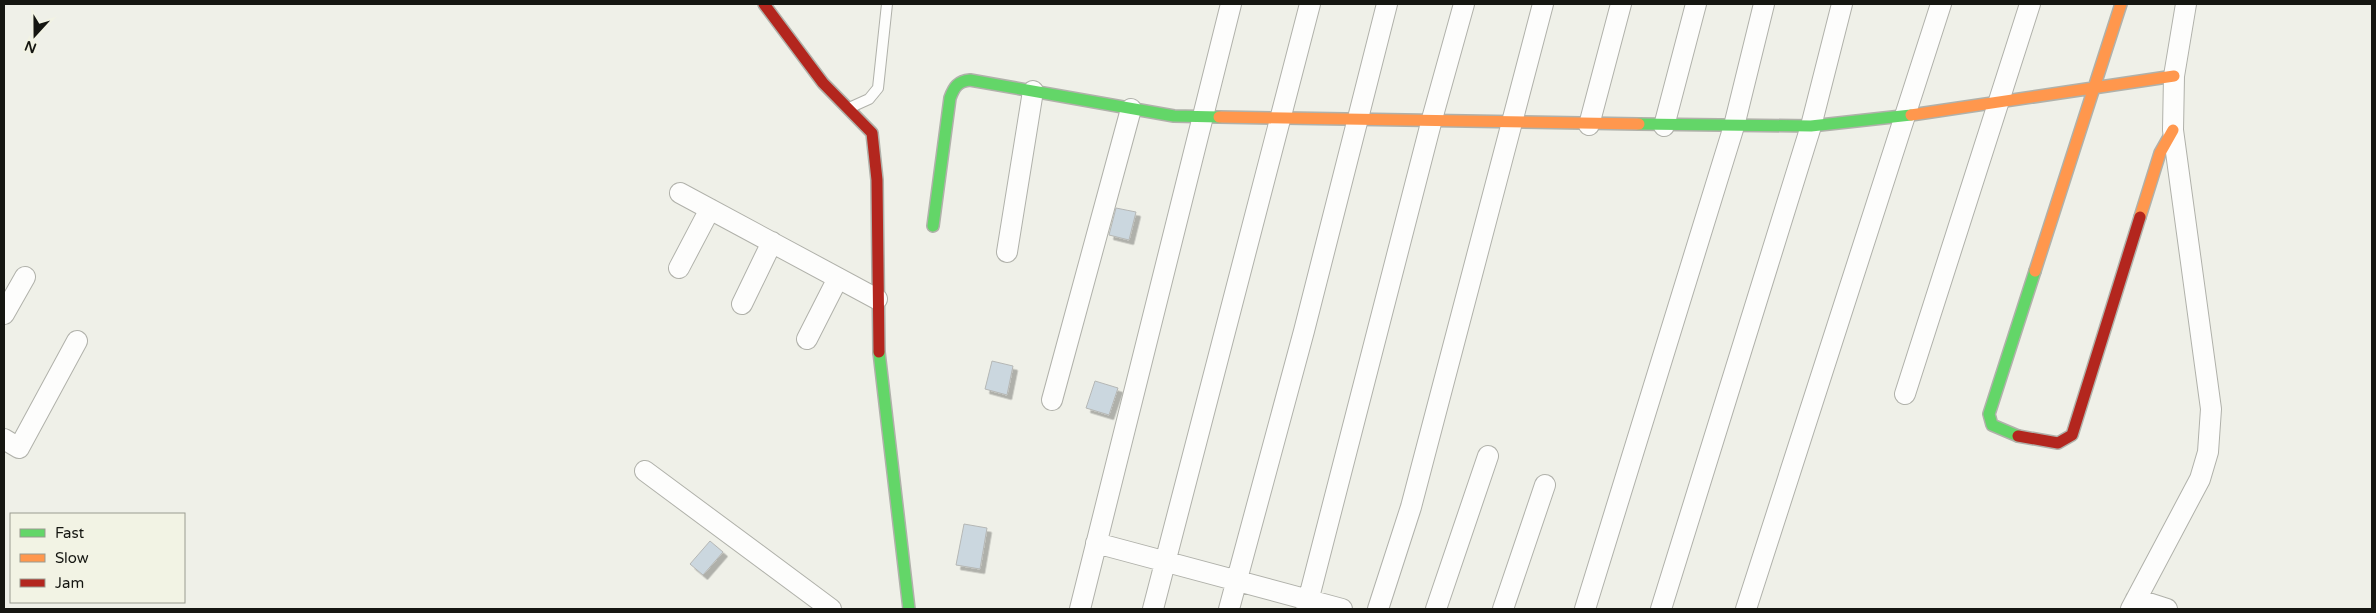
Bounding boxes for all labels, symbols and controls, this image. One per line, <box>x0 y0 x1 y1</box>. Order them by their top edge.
north arrow <box>10 10 60 60</box>
text: N <box>22 37 39 57</box>
legend <box>10 513 185 603</box>
text: Fast <box>55 524 85 542</box>
text: Slow <box>55 549 89 567</box>
text: Jam <box>55 574 84 592</box>

